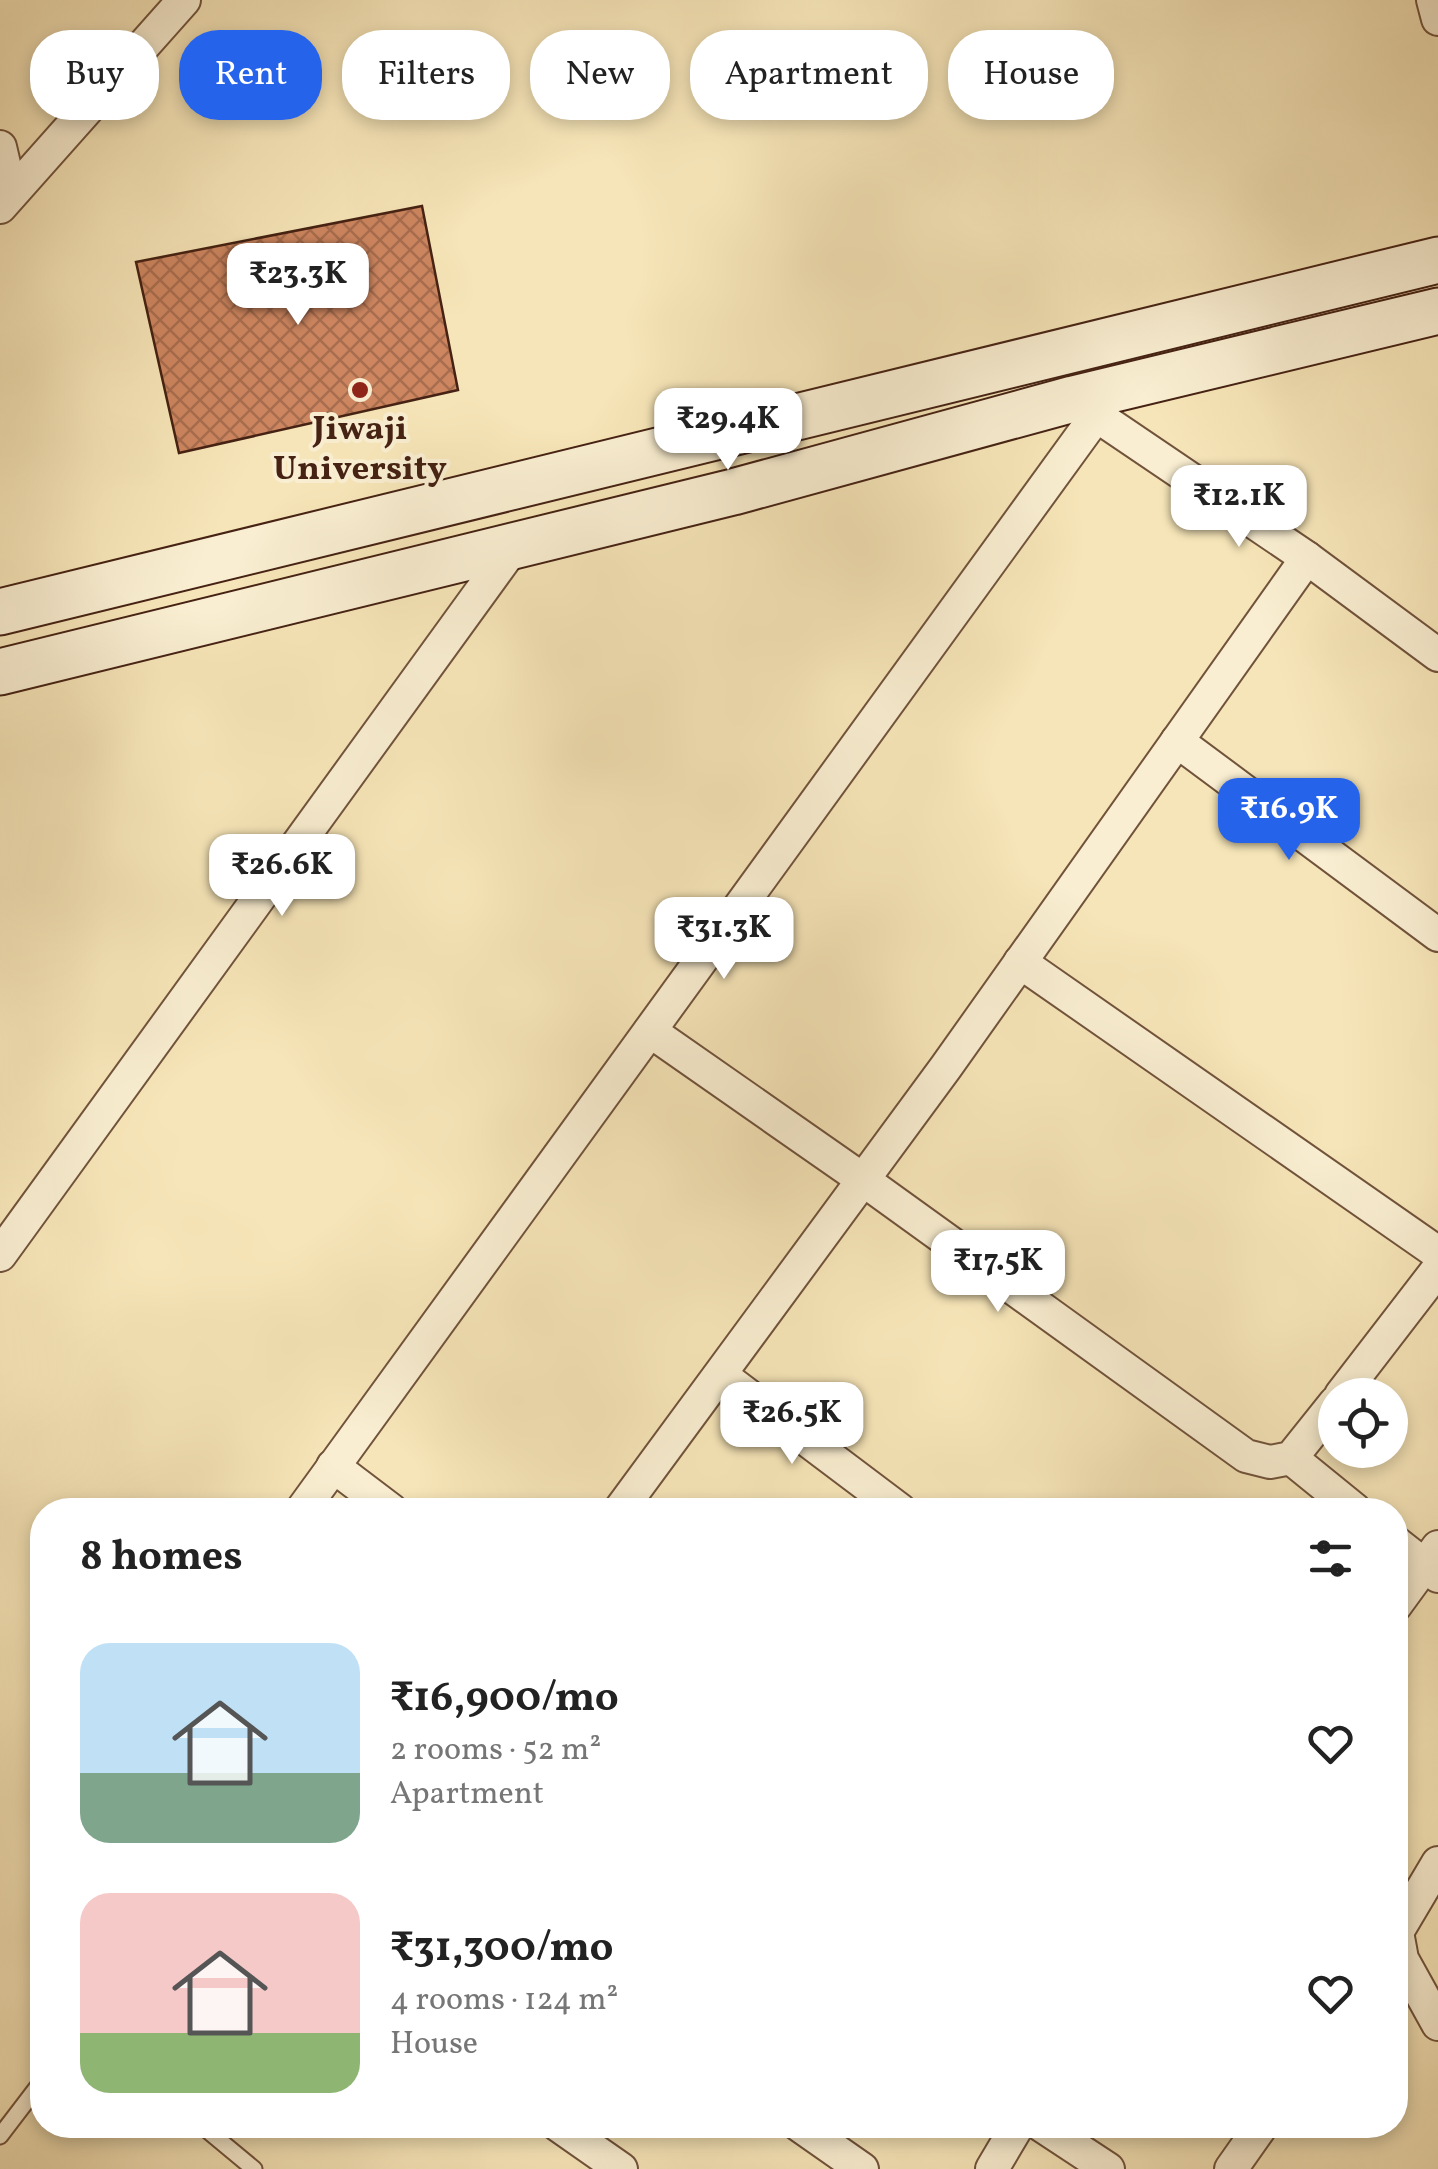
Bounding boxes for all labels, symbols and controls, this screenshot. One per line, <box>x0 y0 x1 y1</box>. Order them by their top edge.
chip: Buy <box>30 30 159 120</box>
chip: Rent <box>179 30 322 120</box>
chip: Filters <box>342 30 510 120</box>
chip: New <box>530 30 670 120</box>
chip: Apartment <box>690 30 928 120</box>
chip: House <box>948 30 1114 120</box>
pin: ₹23.3K <box>217 243 379 328</box>
text: ₹23.3K <box>249 253 347 297</box>
marker: Jiwaji University <box>349 379 371 401</box>
pin: ₹29.4K <box>647 388 809 473</box>
text: ₹29.4K <box>676 398 780 442</box>
place label: Jiwaji University <box>273 406 447 494</box>
pin: ₹12.1K <box>1158 465 1320 550</box>
text: ₹12.1K <box>1193 475 1285 519</box>
pin: ₹16.9K <box>1208 778 1370 863</box>
text: ₹16.9K <box>1240 788 1338 832</box>
pin: ₹26.6K <box>201 834 363 919</box>
text: ₹26.6K <box>231 844 333 888</box>
pin: ₹31.3K <box>643 897 805 982</box>
text: ₹31.3K <box>677 907 771 951</box>
pin: ₹17.5K <box>917 1230 1079 1315</box>
text: ₹17.5K <box>953 1240 1043 1284</box>
map controls <box>1318 1378 1408 1468</box>
button: locate <box>1318 1378 1408 1468</box>
pin: ₹26.5K <box>711 1382 873 1467</box>
text: ₹26.5K <box>742 1392 842 1436</box>
text: 8 homes <box>80 1529 243 1588</box>
icon: filters <box>1303 1531 1358 1586</box>
text: ₹16,900/mo <box>390 1670 619 1729</box>
icon: home <box>160 1683 280 1803</box>
icon: heart <box>1303 1716 1358 1771</box>
text: 2 rooms · 52 m² <box>390 1729 601 1773</box>
text: Apartment <box>390 1773 544 1817</box>
text: ₹31,300/mo <box>390 1920 613 1979</box>
icon: home <box>160 1933 280 2053</box>
icon: heart <box>1303 1966 1358 2021</box>
text: 4 rooms · 124 m² <box>390 1979 618 2023</box>
text: House <box>390 2023 478 2067</box>

